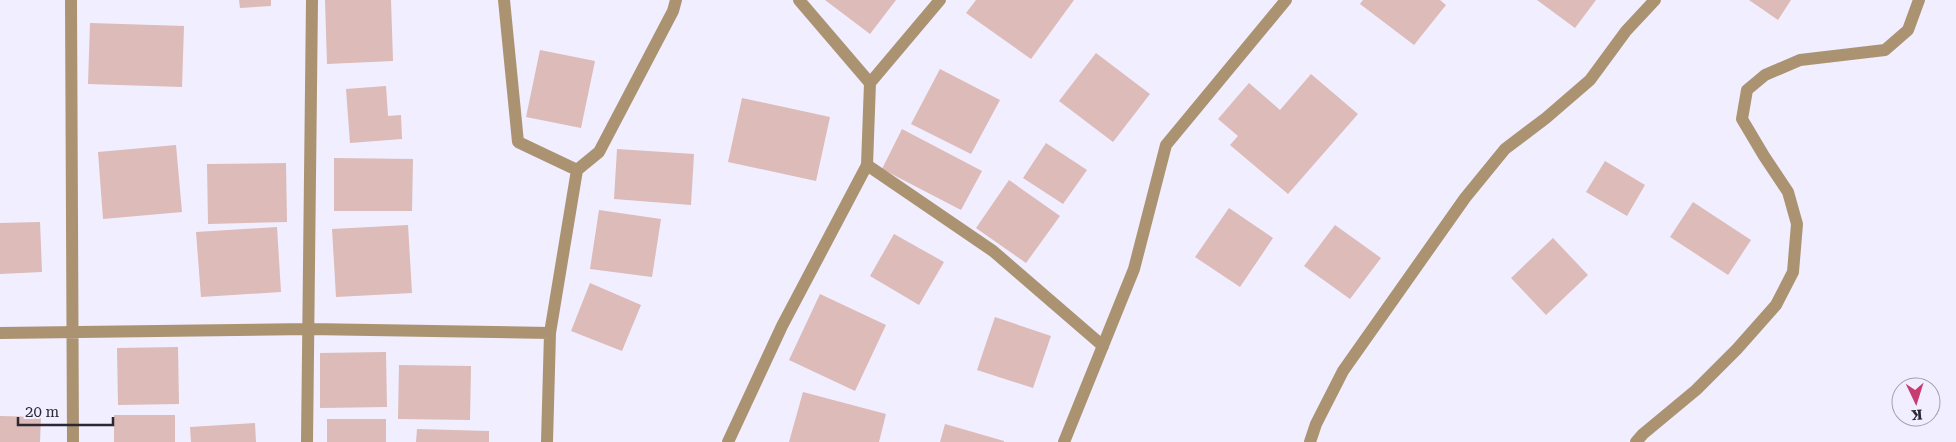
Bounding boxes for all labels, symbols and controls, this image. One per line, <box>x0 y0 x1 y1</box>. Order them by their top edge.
north arrow <box>1891 377 1941 427</box>
scale bar <box>18 394 112 426</box>
text: 20 m <box>25 403 60 421</box>
text: K <box>1911 407 1923 423</box>

